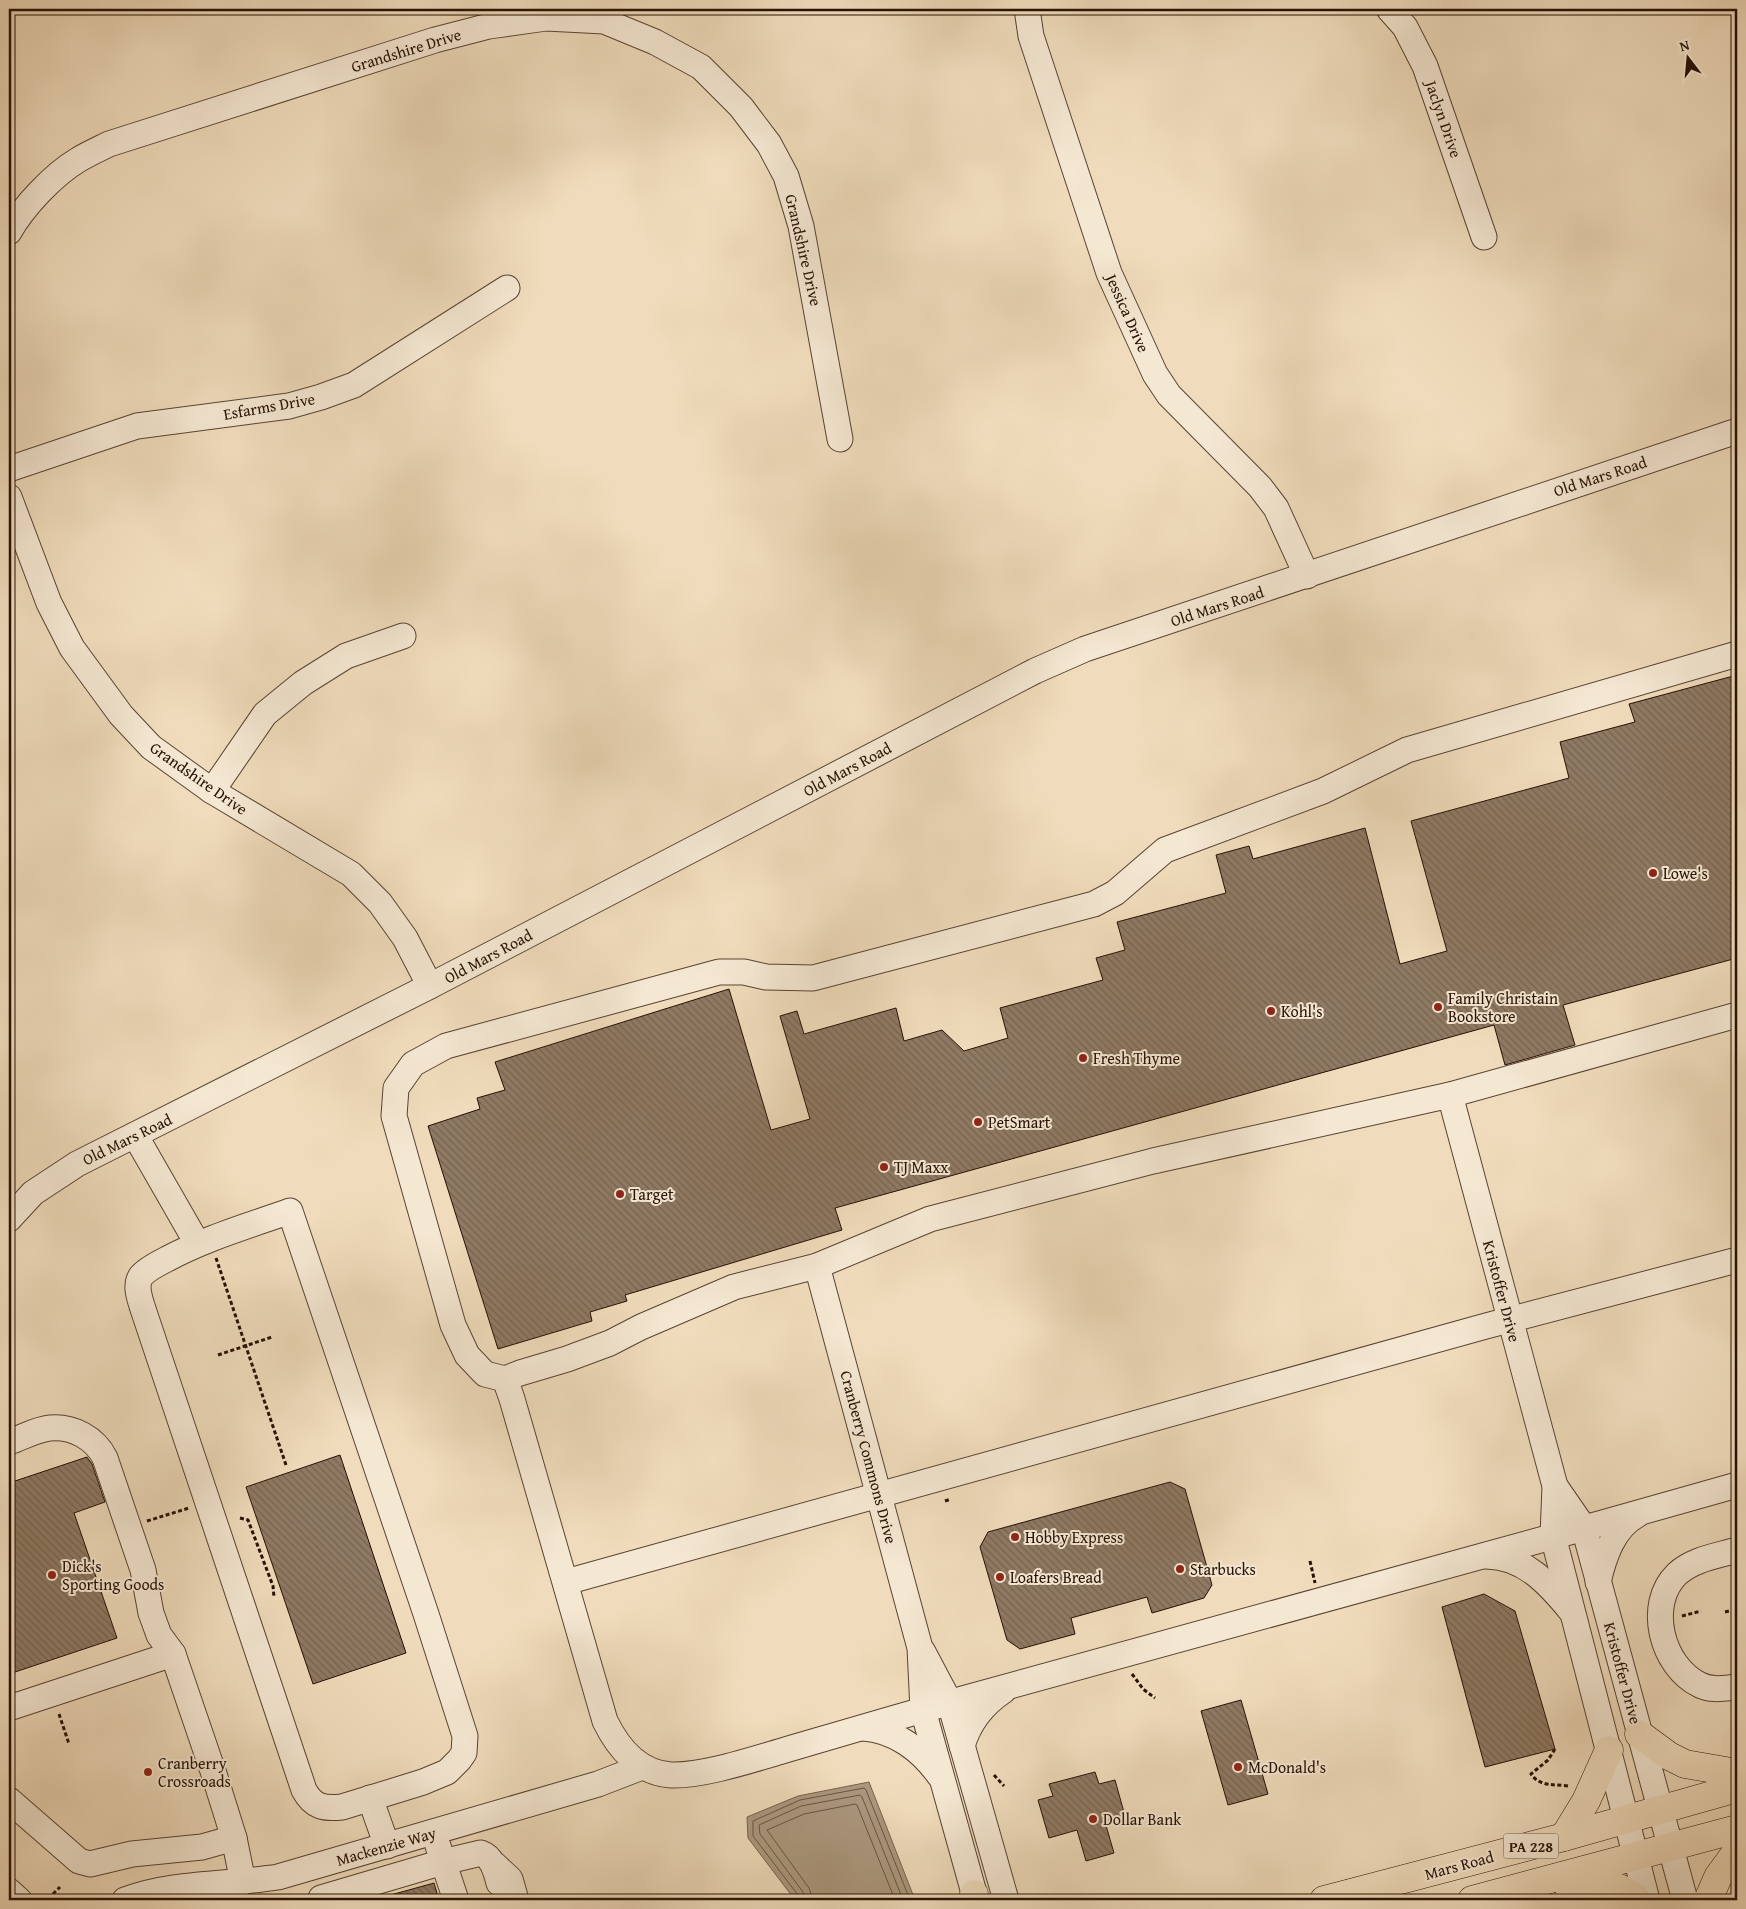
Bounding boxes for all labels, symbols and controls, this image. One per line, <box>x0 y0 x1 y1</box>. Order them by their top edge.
street label: Grandshire Drive <box>348 22 464 78</box>
north arrow <box>1664 32 1714 82</box>
text: N <box>1677 34 1692 56</box>
street label: Jaclyn Drive <box>1419 75 1468 161</box>
street label: Grandshire Drive <box>779 192 829 308</box>
street label: Jessica Drive <box>1099 268 1156 356</box>
street label: Esfarms Drive <box>221 386 317 426</box>
street label: Old Mars Road <box>1550 449 1650 502</box>
street label: Old Mars Road <box>1167 579 1267 632</box>
street label: Grandshire Drive <box>145 735 253 821</box>
street label: Old Mars Road <box>799 735 896 802</box>
place label: Lowe's <box>1663 861 1708 885</box>
marker: Lowe's <box>1647 867 1659 879</box>
street label: Old Mars Road <box>440 922 537 989</box>
place label: Family Christain Bookstore <box>1448 986 1558 1028</box>
place label: Kohl's <box>1281 999 1323 1023</box>
marker: Family Christain Bookstore <box>1432 1001 1444 1013</box>
marker: Kohl's <box>1265 1005 1277 1017</box>
place label: Fresh Thyme <box>1093 1046 1180 1070</box>
marker: Fresh Thyme <box>1077 1052 1089 1064</box>
street label: Old Mars Road <box>78 1107 176 1171</box>
place label: PetSmart <box>988 1110 1051 1134</box>
marker: PetSmart <box>972 1116 984 1128</box>
place label: TJ Maxx <box>894 1155 949 1179</box>
marker: TJ Maxx <box>878 1161 890 1173</box>
place label: Target <box>630 1182 674 1206</box>
marker: Target <box>614 1188 626 1200</box>
street label: Kristoffer Drive <box>1477 1237 1527 1345</box>
street label: Cranberry Commons Drive <box>834 1368 904 1546</box>
place label: Hobby Express <box>1025 1525 1123 1549</box>
marker: Hobby Express <box>1009 1531 1021 1543</box>
place label: Dick's Sporting Goods <box>62 1554 164 1596</box>
place label: Starbucks <box>1190 1557 1256 1581</box>
marker: Starbucks <box>1174 1563 1186 1575</box>
place label: Loafers Bread <box>1010 1565 1102 1589</box>
marker: Dick's Sporting Goods <box>46 1569 58 1581</box>
marker: Loafers Bread <box>994 1571 1006 1583</box>
street label: Kristoffer Drive <box>1598 1619 1648 1727</box>
place label: Cranberry Crossroads <box>158 1751 231 1793</box>
place label: McDonald's <box>1248 1755 1326 1779</box>
marker: McDonald's <box>1232 1761 1244 1773</box>
marker: Cranberry Crossroads <box>142 1766 154 1778</box>
place label: Dollar Bank <box>1103 1807 1182 1831</box>
marker: Dollar Bank <box>1087 1813 1099 1825</box>
street label: Mackenzie Way <box>333 1820 439 1872</box>
road number: PA 228 <box>1504 1834 1558 1858</box>
street label: Mars Road <box>1422 1844 1497 1886</box>

